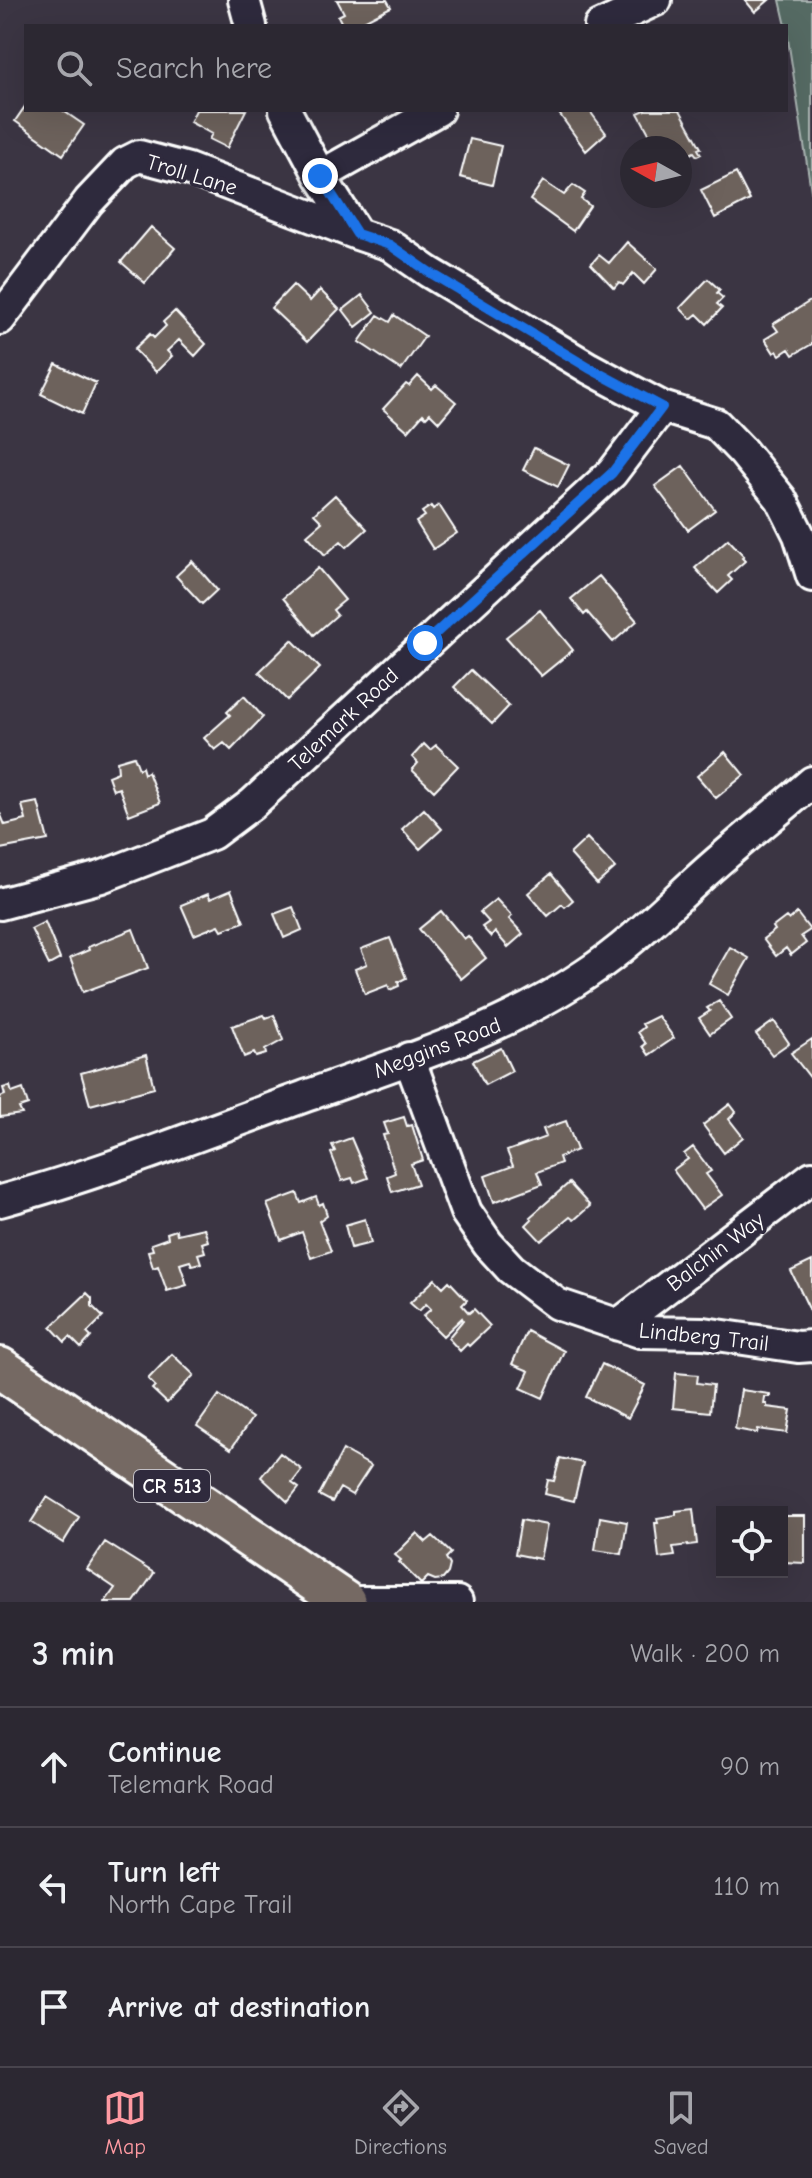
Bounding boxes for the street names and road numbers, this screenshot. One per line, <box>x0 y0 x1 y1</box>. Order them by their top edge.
street label: Troll Lane <box>143 149 240 201</box>
street label: Telemark Road <box>283 662 404 777</box>
street label: Meggins Road <box>370 1012 505 1084</box>
street label: Balchin Way <box>662 1207 770 1297</box>
street label: Lindberg Trail <box>638 1317 770 1357</box>
road number: CR 513 <box>134 1470 210 1502</box>

